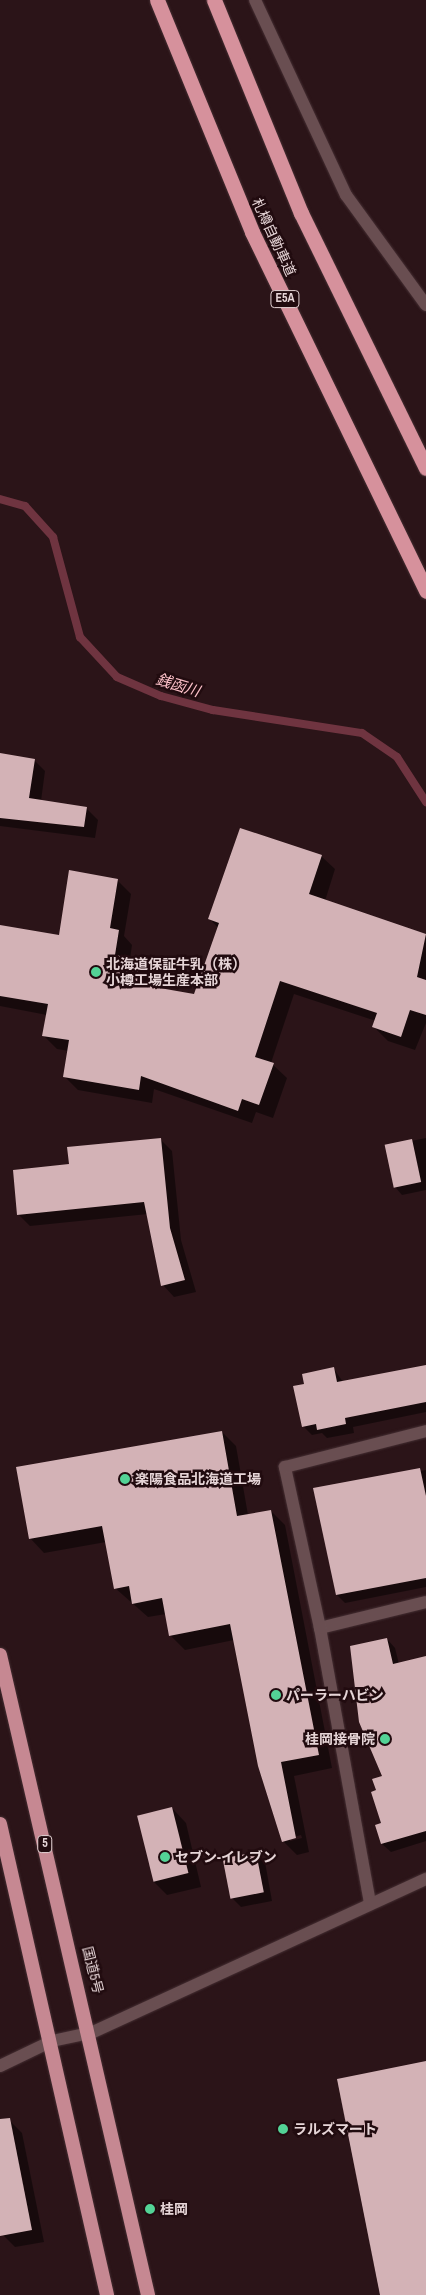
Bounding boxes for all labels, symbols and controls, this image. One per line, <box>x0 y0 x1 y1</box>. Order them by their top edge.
street label: 札樽自動車道 <box>249 195 299 279</box>
road number: E5A <box>270 290 300 308</box>
water label: 銭函川 <box>154 670 202 700</box>
place label: 北海道保証牛乳（株） 小樽工場生産本部 <box>106 956 246 989</box>
marker: 北海道保証牛乳（株） 小樽工場生産本部 <box>90 966 102 978</box>
place label: 楽陽食品北海道工場 <box>135 1471 261 1487</box>
marker: 楽陽食品北海道工場 <box>119 1473 131 1485</box>
place label: パーラーハビン <box>286 1687 384 1703</box>
marker: パーラーハビン <box>270 1689 282 1701</box>
place label: 桂岡接骨院 <box>305 1731 375 1747</box>
marker: 桂岡接骨院 <box>379 1733 391 1745</box>
road number: 5 <box>36 1835 54 1854</box>
place label: セブン-イレブン <box>175 1849 277 1865</box>
marker: セブン-イレブン <box>159 1851 171 1863</box>
street label: 国道5号 <box>79 1944 107 1996</box>
place label: ラルズマート <box>293 2121 377 2137</box>
marker: ラルズマート <box>277 2123 289 2135</box>
place label: 桂岡 <box>160 2201 188 2217</box>
marker: 桂岡 <box>144 2203 156 2215</box>

